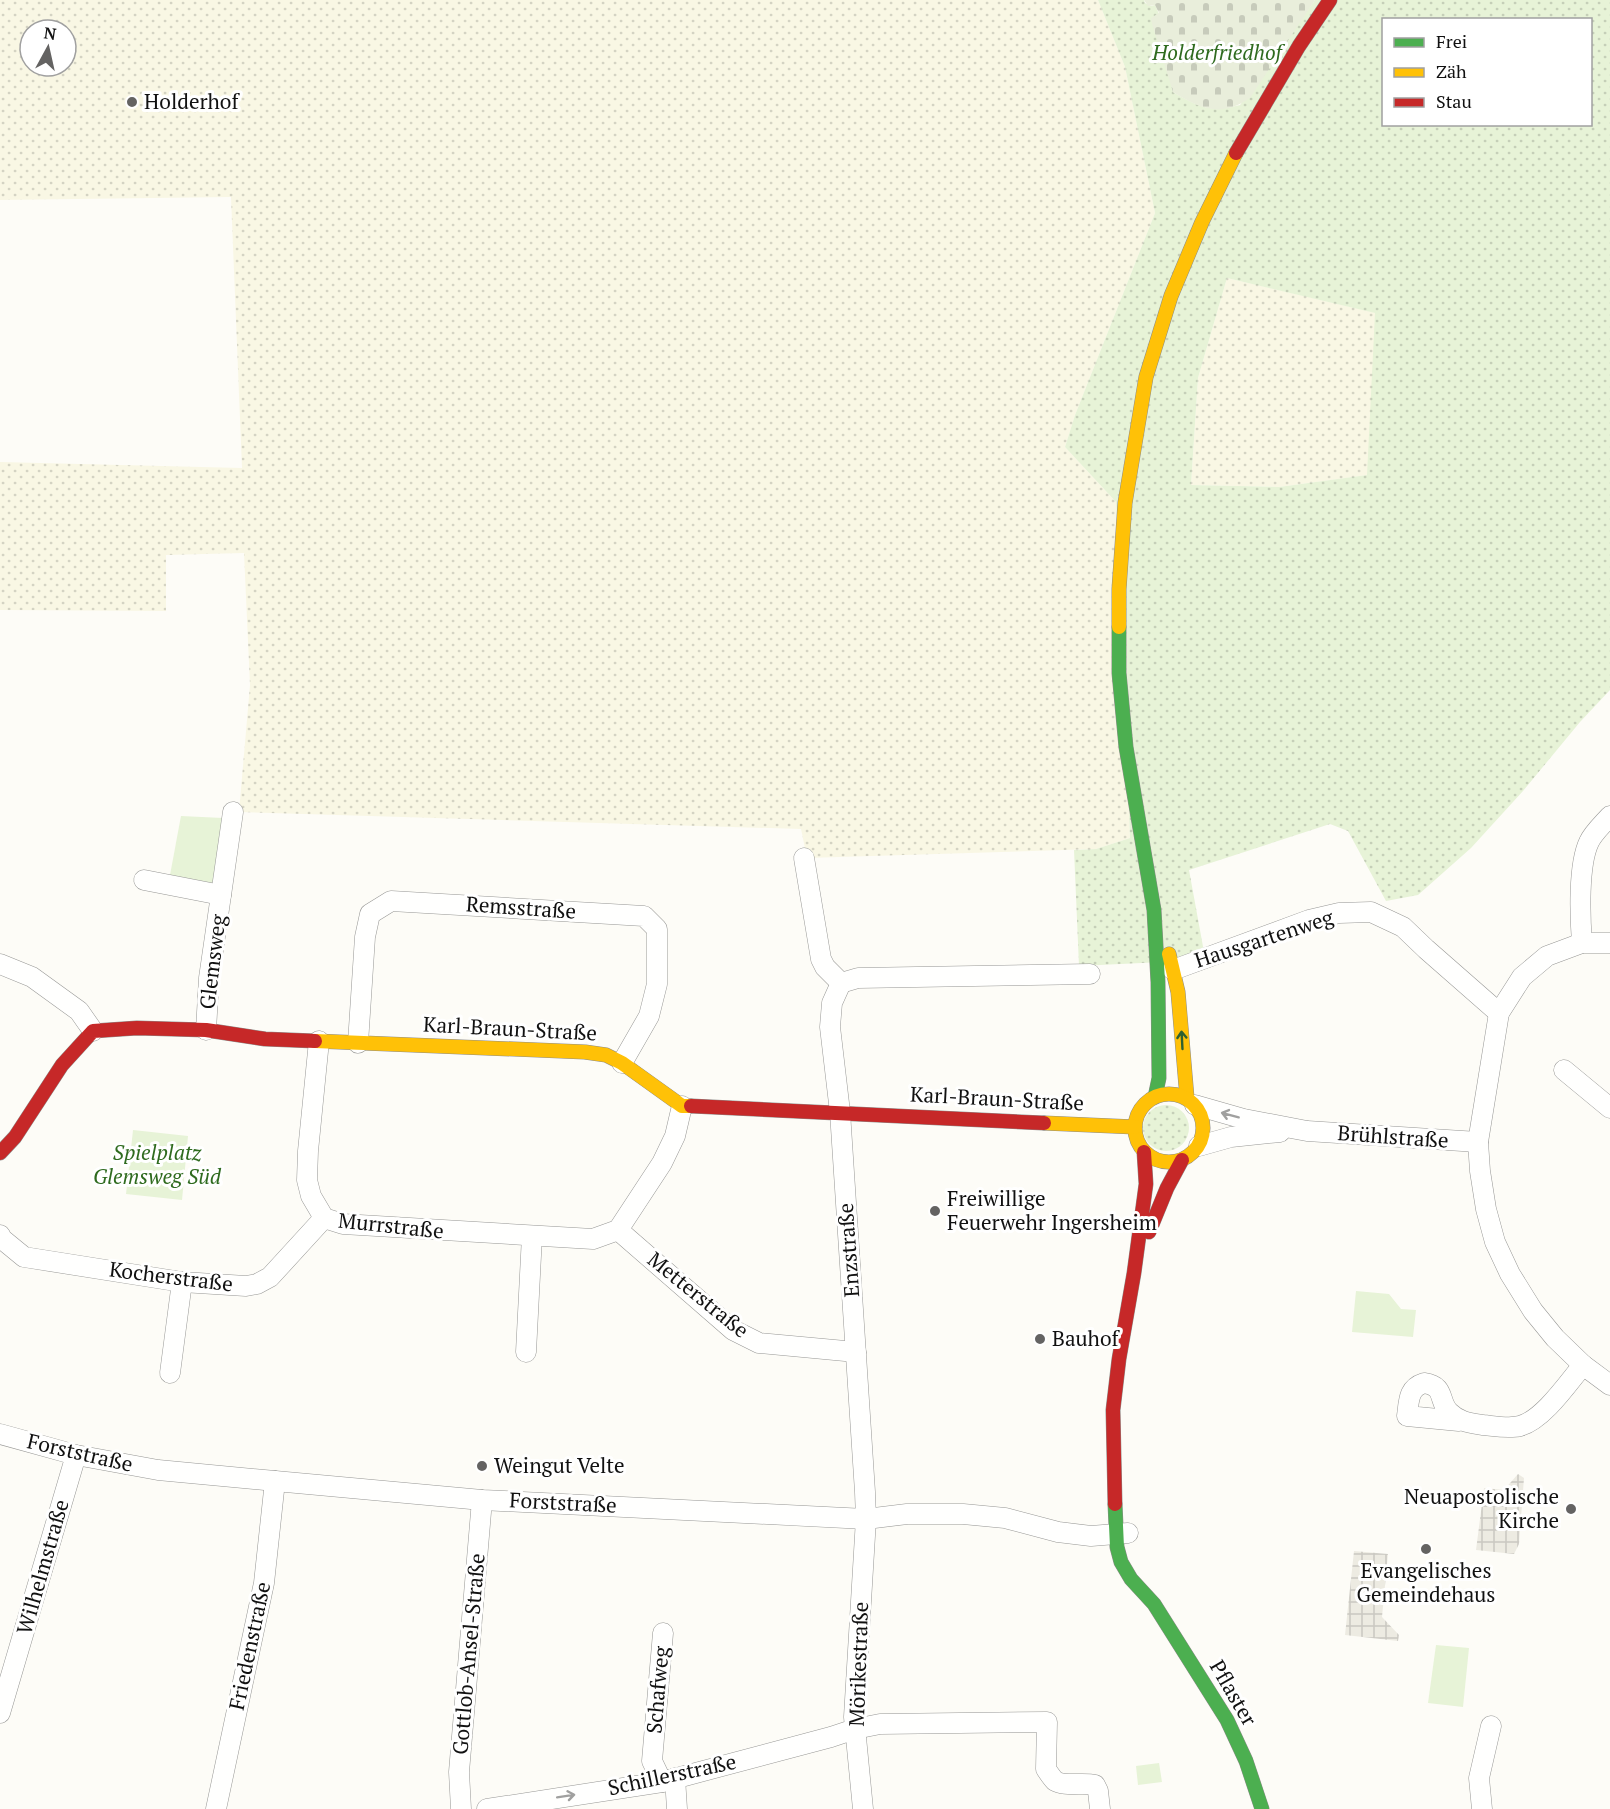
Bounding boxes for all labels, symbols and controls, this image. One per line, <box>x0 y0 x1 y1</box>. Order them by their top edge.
north arrow <box>18 18 78 78</box>
legend <box>1382 18 1592 126</box>
text: N <box>43 21 58 45</box>
text: Frei <box>1436 29 1467 53</box>
park label: Holderfriedhof <box>1151 38 1286 66</box>
text: Zäh <box>1436 59 1467 83</box>
place label: Holderhof <box>144 87 240 115</box>
text: Stau <box>1436 89 1472 113</box>
marker: Holderhof <box>125 95 139 109</box>
street label: Remsstraße <box>465 889 577 925</box>
street label: Hausgartenweg <box>1191 902 1338 974</box>
street label: Glemsweg <box>192 912 232 1011</box>
street label: Karl-Braun-Straße <box>422 1009 598 1047</box>
one-way arrow <box>1177 1031 1188 1051</box>
street label: Karl-Braun-Straße <box>909 1079 1085 1117</box>
one-way arrow <box>1221 1109 1240 1120</box>
street label: Brühlstraße <box>1337 1118 1450 1154</box>
park label: Spielplatz Glemsweg Süd <box>93 1138 222 1190</box>
place label: Freiwillige Feuerwehr Ingersheim <box>947 1184 1157 1236</box>
street label: Enzstraße <box>831 1202 865 1298</box>
marker: Freiwillige Feuerwehr Ingersheim <box>928 1204 942 1218</box>
street label: Murrstraße <box>337 1206 445 1244</box>
street label: Metterstraße <box>642 1245 755 1344</box>
street label: Kocherstraße <box>108 1255 235 1297</box>
place label: Bauhof <box>1052 1324 1121 1352</box>
marker: Bauhof <box>1033 1332 1047 1346</box>
street label: Forststraße <box>25 1426 136 1478</box>
place label: Weingut Velte <box>494 1451 625 1479</box>
marker: Weingut Velte <box>475 1459 489 1473</box>
place label: Neuapostolische Kirche <box>1404 1482 1559 1534</box>
street label: Forststraße <box>509 1485 617 1519</box>
street label: Wilhelmstraße <box>9 1496 75 1637</box>
marker: Neuapostolische Kirche <box>1564 1502 1578 1516</box>
marker: Evangelisches Gemeindehaus <box>1419 1542 1433 1556</box>
street label: Gottlob-Ansel-Straße <box>445 1552 491 1756</box>
place label: Evangelisches Gemeindehaus <box>1357 1556 1495 1608</box>
street label: Friedenstraße <box>222 1579 276 1713</box>
street label: Mörikestraße <box>842 1601 874 1727</box>
street label: Schafweg <box>639 1644 675 1735</box>
street label: Pflaster <box>1204 1655 1264 1730</box>
street label: Schillerstraße <box>605 1747 739 1801</box>
one-way arrow <box>555 1791 575 1802</box>

